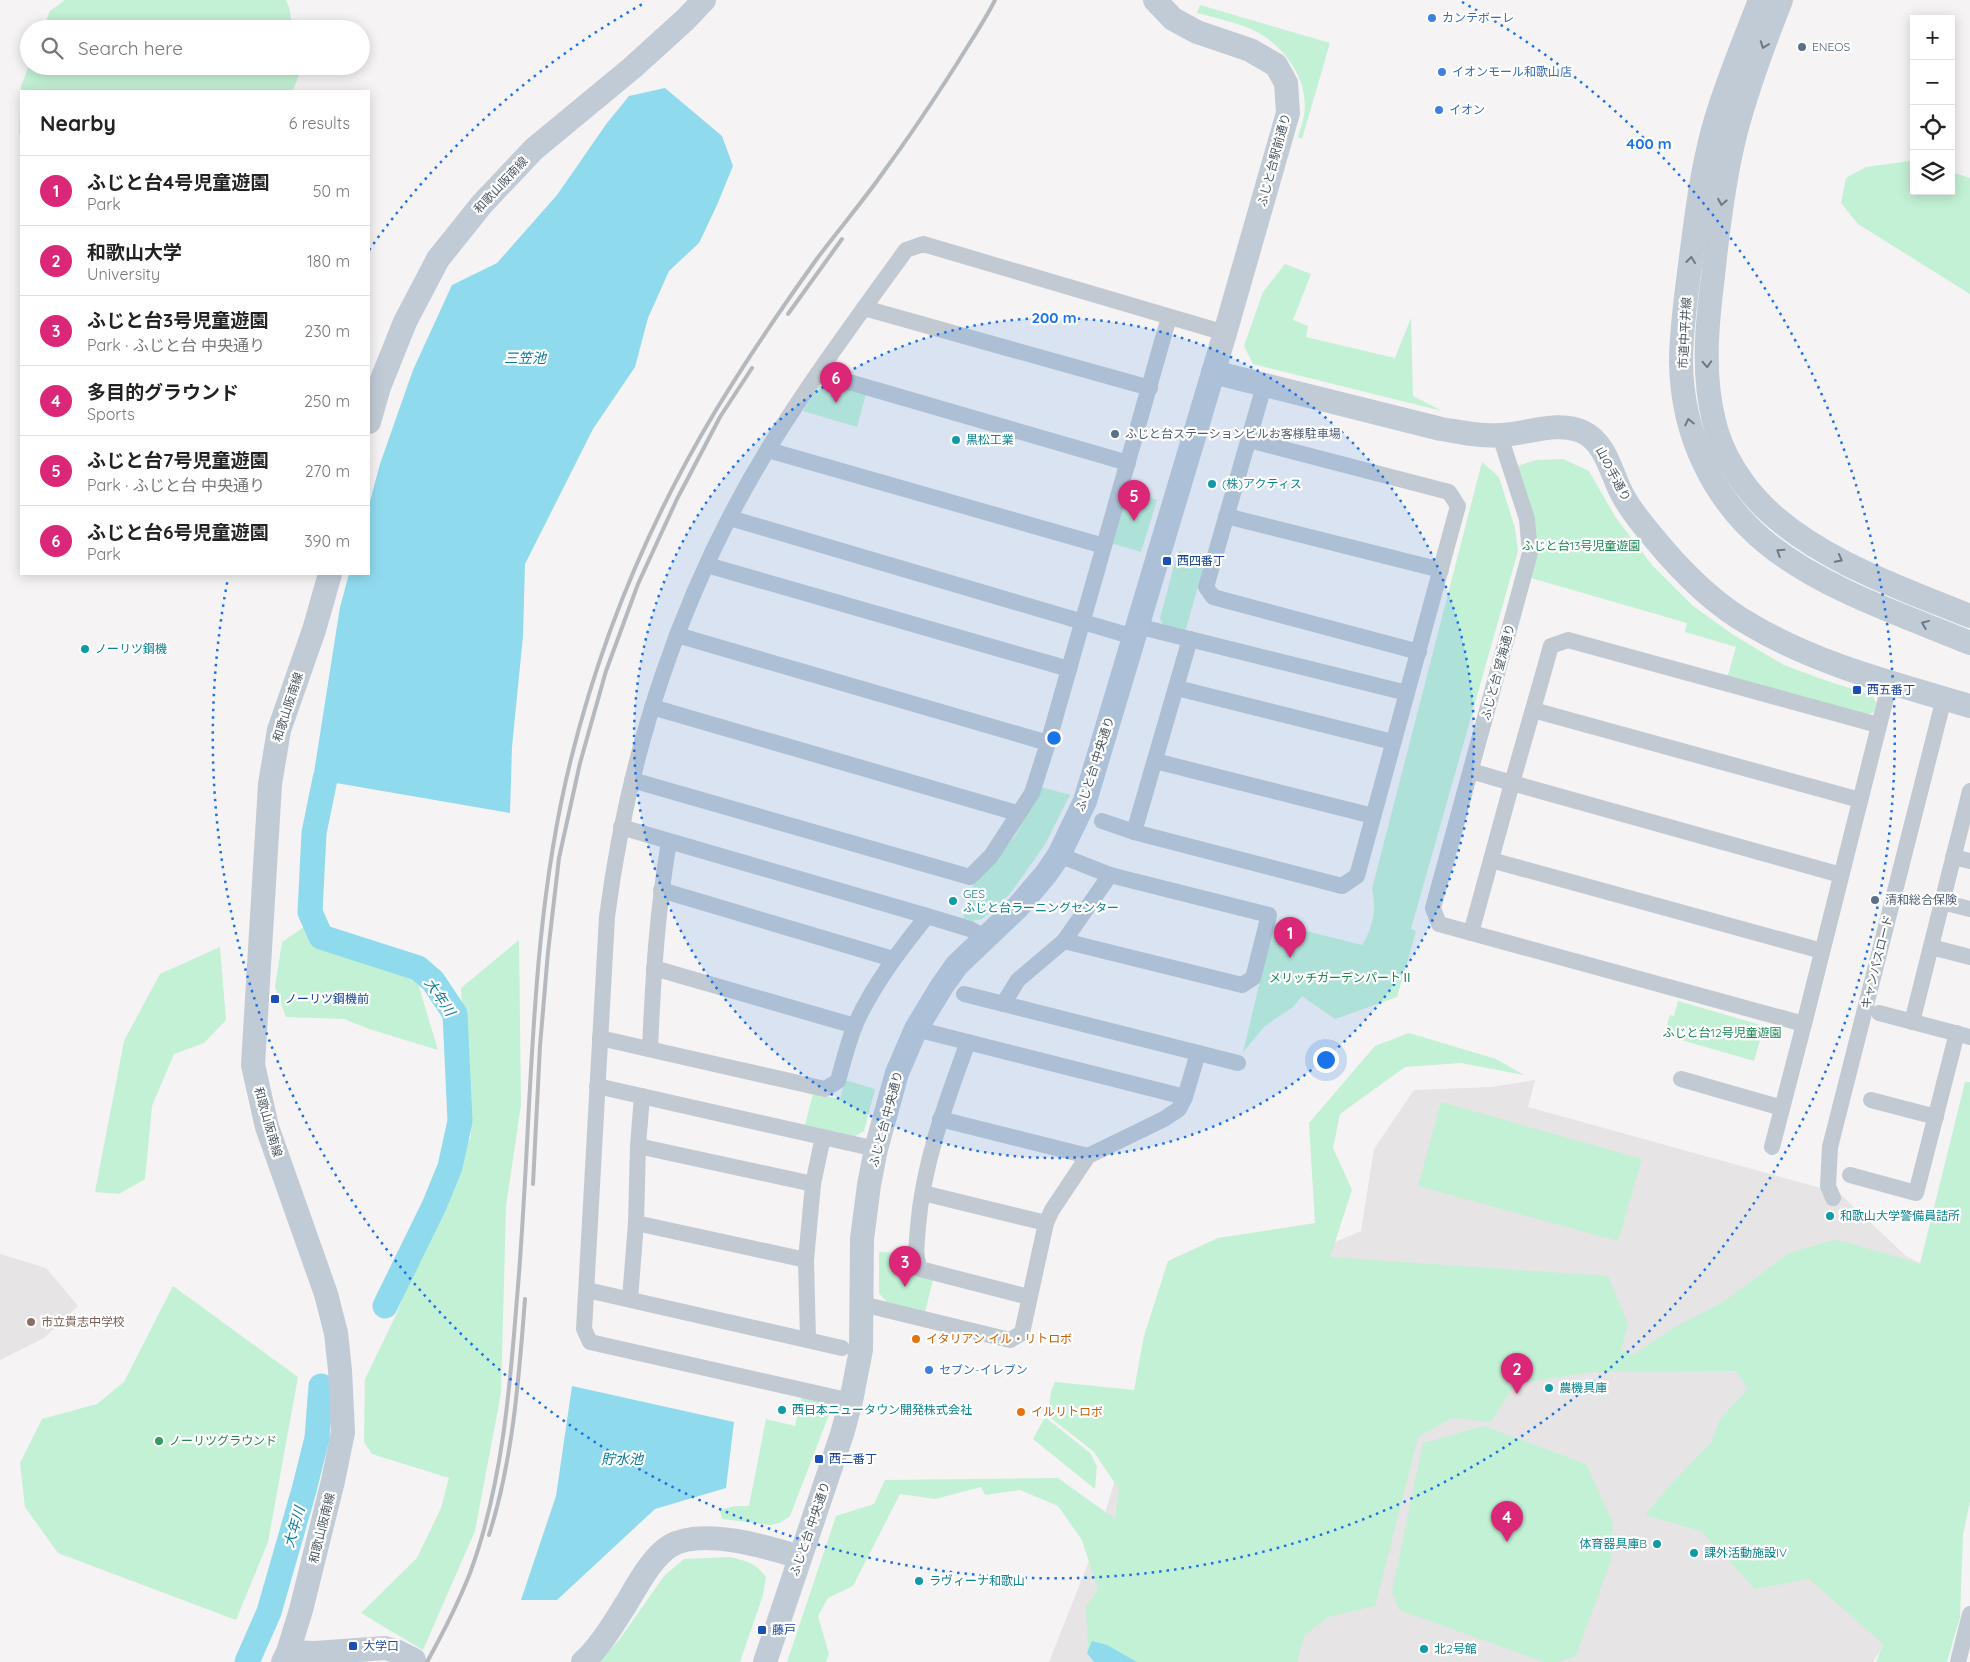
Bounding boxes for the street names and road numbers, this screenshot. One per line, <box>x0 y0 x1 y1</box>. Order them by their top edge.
street label: ふじと台駅前通り <box>1254 112 1293 208</box>
street label: 和歌山阪南線 <box>471 153 531 216</box>
street label: 市道中平井線 <box>1675 297 1694 369</box>
street label: 山の手通り <box>1593 444 1634 504</box>
street label: ふじと台 望海通り <box>1477 622 1518 722</box>
street label: 和歌山阪南線 <box>269 670 306 743</box>
street label: ふじと台 中央通り <box>1072 714 1117 813</box>
street label: キャンパスロード <box>1858 913 1895 1010</box>
street label: ふじと台 中央通り <box>865 1069 906 1169</box>
street label: 和歌山阪南線 <box>251 1085 286 1159</box>
street label: ふじと台 中央通り <box>786 1479 833 1578</box>
street label: 和歌山阪南線 <box>306 1491 338 1565</box>

